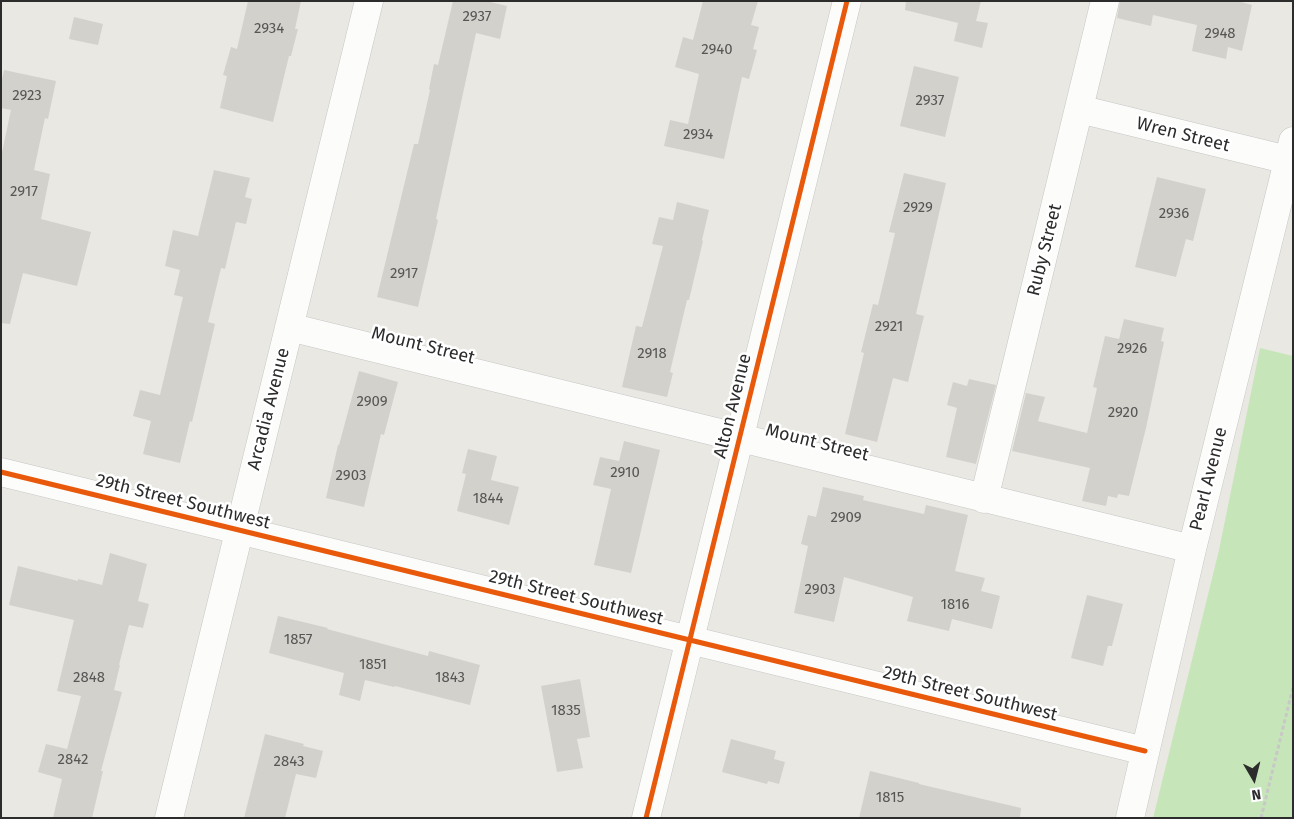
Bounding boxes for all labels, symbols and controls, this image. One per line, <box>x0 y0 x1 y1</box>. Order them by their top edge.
house number: 2937 <box>463 8 491 26</box>
house number: 2934 <box>254 20 284 38</box>
house number: 2948 <box>1204 25 1236 43</box>
house number: 2940 <box>701 41 733 59</box>
house number: 2923 <box>12 87 42 105</box>
house number: 2937 <box>916 92 944 110</box>
street label: Wren Street <box>1134 113 1232 157</box>
house number: 2934 <box>683 126 713 144</box>
house number: 2917 <box>10 183 38 201</box>
house number: 2929 <box>903 199 933 217</box>
street label: Ruby Street <box>1023 202 1067 298</box>
house number: 2936 <box>1159 205 1189 223</box>
house number: 2917 <box>390 265 418 283</box>
house number: 2921 <box>875 318 903 336</box>
street label: Mount Street <box>369 323 477 369</box>
house number: 2926 <box>1117 340 1147 358</box>
house number: 2918 <box>637 345 667 363</box>
street label: Arcadia Avenue <box>243 346 295 472</box>
street label: Alton Avenue <box>710 351 756 461</box>
house number: 2909 <box>356 393 388 411</box>
house number: 2920 <box>1108 404 1138 422</box>
street label: Mount Street <box>763 420 871 466</box>
street label: Pearl Avenue <box>1186 425 1232 533</box>
house number: 2910 <box>610 464 640 482</box>
house number: 2903 <box>336 467 366 485</box>
street label: 29th Street Southwest <box>94 470 272 534</box>
house number: 1844 <box>473 490 503 508</box>
house number: 2909 <box>830 509 862 527</box>
street label: 29th Street Southwest <box>487 566 665 630</box>
house number: 2903 <box>805 581 835 599</box>
house number: 1816 <box>941 596 969 614</box>
house number: 1857 <box>284 631 312 649</box>
house number: 1851 <box>359 656 387 674</box>
street label: 29th Street Southwest <box>881 662 1059 726</box>
house number: 2848 <box>73 669 105 687</box>
house number: 1843 <box>435 669 465 687</box>
house number: 1835 <box>551 702 581 720</box>
house number: 2842 <box>58 751 88 769</box>
house number: 2843 <box>274 753 304 771</box>
north arrow <box>1229 754 1279 804</box>
text: N <box>1250 785 1262 803</box>
house number: 1815 <box>876 789 904 807</box>

